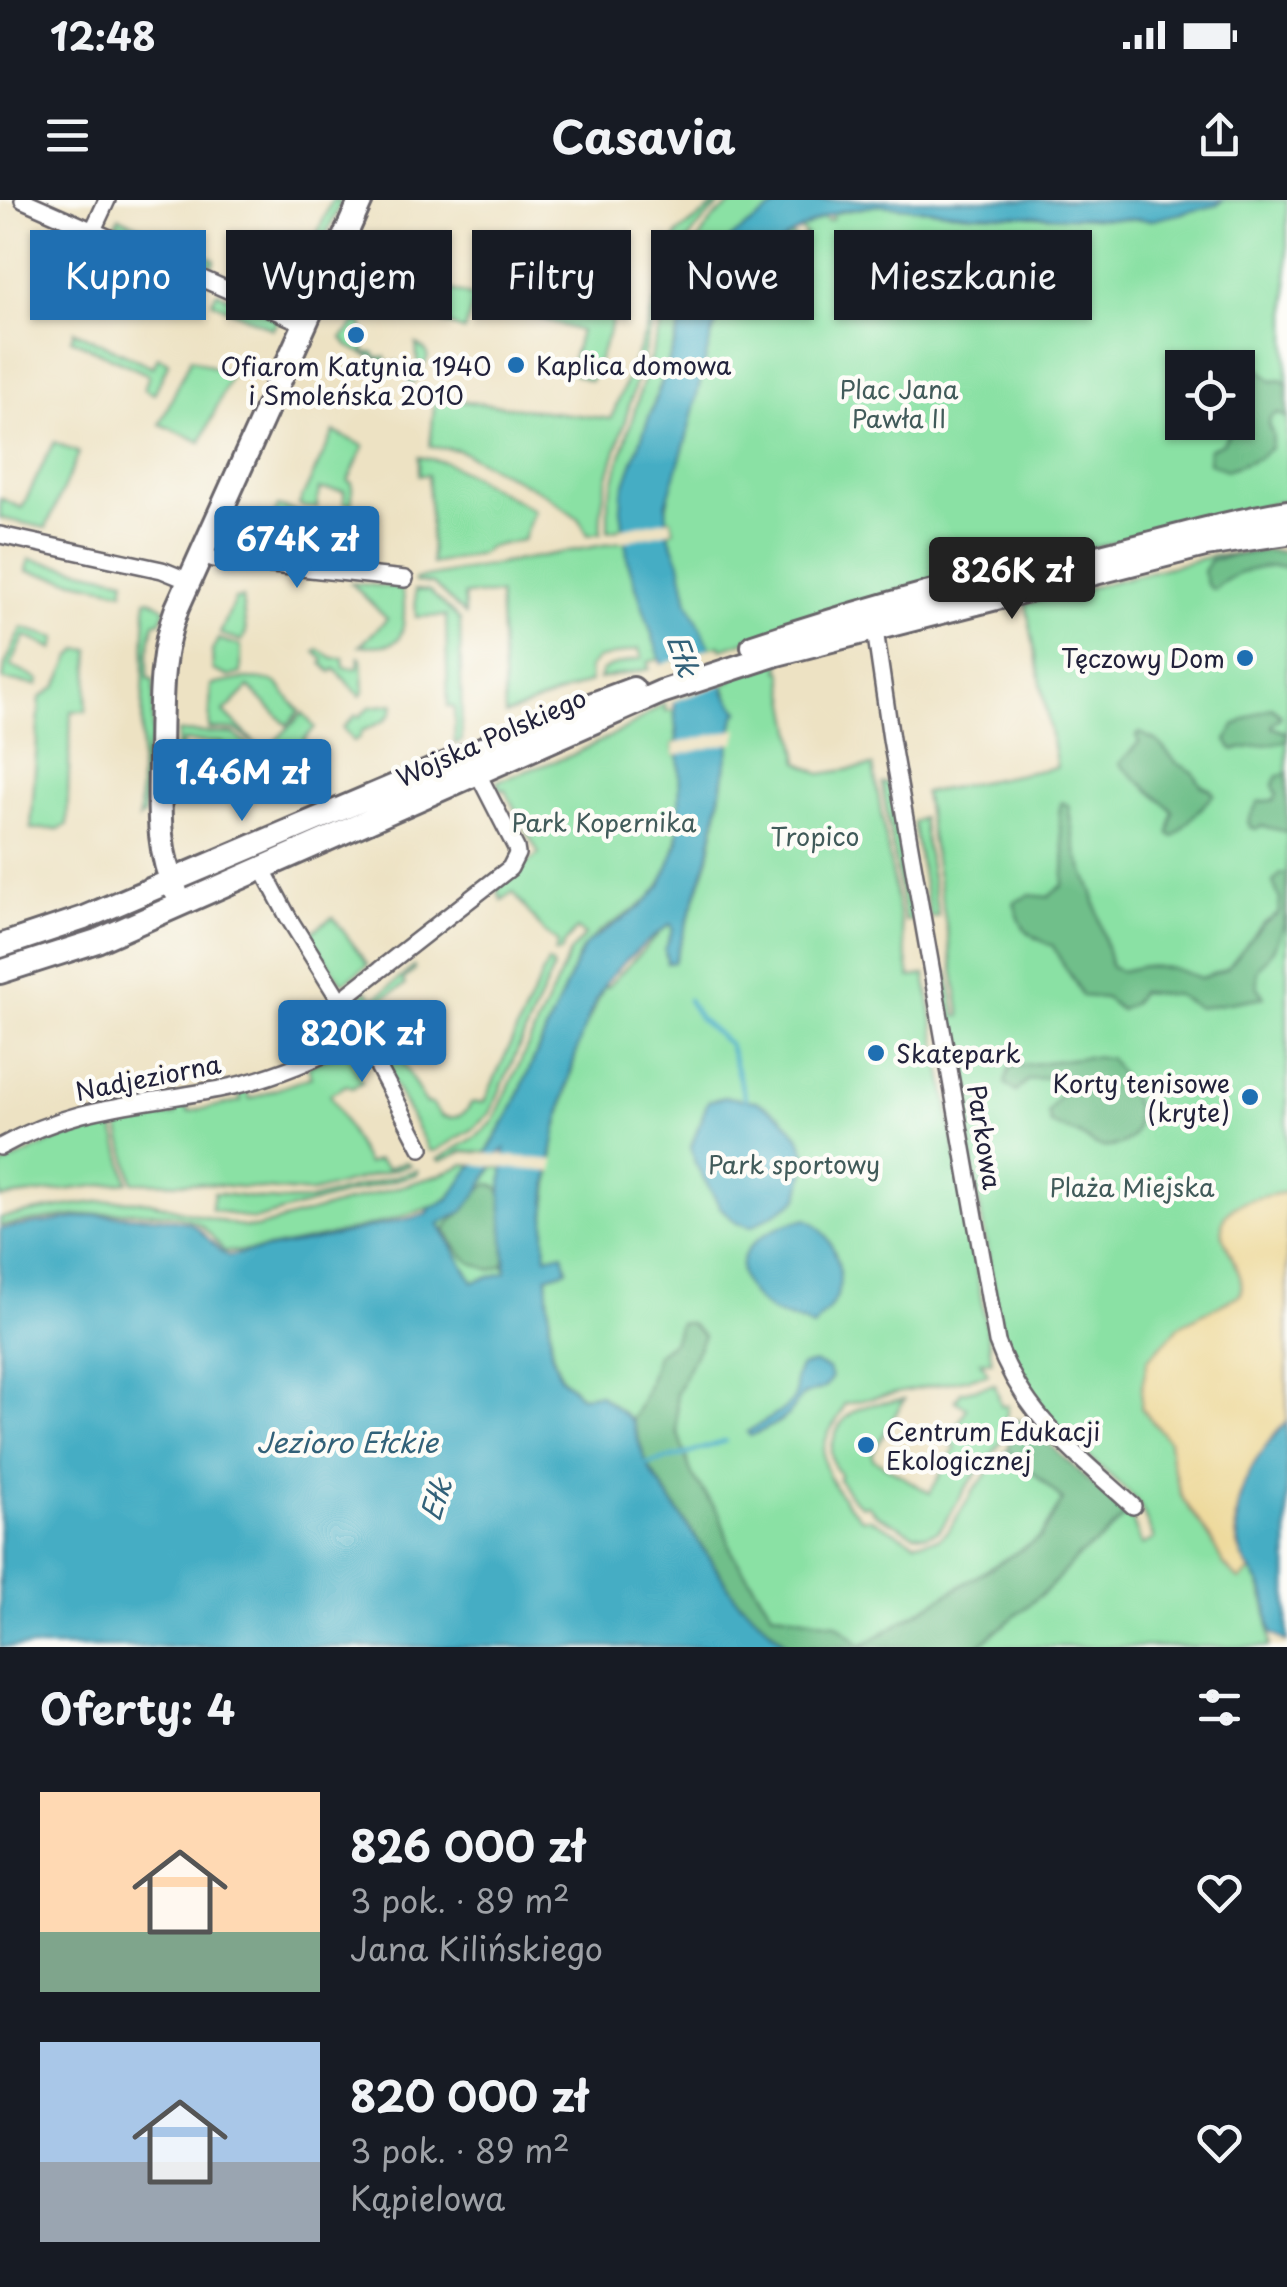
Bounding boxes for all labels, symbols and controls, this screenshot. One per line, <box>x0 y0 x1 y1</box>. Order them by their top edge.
text: 12:48 <box>50 7 156 64</box>
text: Casavia <box>551 101 736 169</box>
icon: menu <box>40 108 95 163</box>
icon: share <box>1192 108 1247 163</box>
chip: Kupno <box>30 230 206 320</box>
chip: Wynajem <box>226 230 452 320</box>
chip: Filtry <box>472 230 631 320</box>
chip: Nowe <box>651 230 814 320</box>
chip: Mieszkanie <box>834 230 1092 320</box>
marker: Ofiarom Katynia 1940 i Smoleńska 2010 <box>345 324 367 346</box>
place label: Kaplica domowa <box>536 346 732 384</box>
place label: Ofiarom Katynia 1940 i Smoleńska 2010 <box>221 347 491 414</box>
map controls <box>1165 350 1255 440</box>
button: locate <box>1165 350 1255 440</box>
marker: Kaplica domowa <box>505 354 527 376</box>
park label: Plac Jana Pawła II <box>839 370 959 437</box>
pin: 674K zł <box>205 506 389 591</box>
text: 674K zł <box>236 514 358 562</box>
pin: 826K zł <box>920 537 1104 622</box>
text: 826K zł <box>951 545 1073 593</box>
water label: Ełk <box>657 628 712 684</box>
place label: Tęczowy Dom <box>1061 639 1225 677</box>
marker: Tęczowy Dom <box>1234 647 1256 669</box>
street label: Wojska Polskiego <box>390 678 592 796</box>
pin: 1.46M zł <box>139 739 345 824</box>
text: 1.46M zł <box>175 747 309 795</box>
park label: Park Kopernika <box>511 803 697 841</box>
park label: Tropico <box>771 817 859 855</box>
pin: 820K zł <box>270 1000 454 1085</box>
text: 820K zł <box>300 1008 424 1056</box>
place label: Skatepark <box>896 1034 1021 1072</box>
marker: Skatepark <box>865 1042 887 1064</box>
street label: Nadjeziorna <box>72 1044 224 1110</box>
place label: Korty tenisowe (kryte) <box>1053 1064 1230 1131</box>
street label: Parkowa <box>958 1082 1012 1192</box>
marker: Korty tenisowe (kryte) <box>1239 1086 1261 1108</box>
park label: Park sportowy <box>708 1145 880 1183</box>
park label: Plaża Miejska <box>1049 1168 1215 1206</box>
place label: Centrum Edukacji Ekologicznej <box>886 1412 1100 1479</box>
water label: Jezioro Ełckie <box>256 1420 440 1463</box>
marker: Centrum Edukacji Ekologicznej <box>855 1434 877 1456</box>
water label: Ełk <box>408 1470 463 1526</box>
text: Oferty: 4 <box>40 1676 235 1739</box>
icon: filters <box>1192 1680 1247 1735</box>
text: 826 000 zł <box>350 1813 585 1876</box>
icon: home <box>120 1832 240 1952</box>
icon: heart <box>1192 1865 1247 1920</box>
text: 3 pok. · 89 m² <box>350 1876 570 1924</box>
text: Jana Kilińskiego <box>350 1924 603 1972</box>
text: 820 000 zł <box>350 2063 588 2126</box>
icon: home <box>120 2082 240 2202</box>
icon: heart <box>1192 2115 1247 2170</box>
text: 3 pok. · 89 m² <box>350 2126 570 2174</box>
text: Kąpielowa <box>350 2174 505 2222</box>

